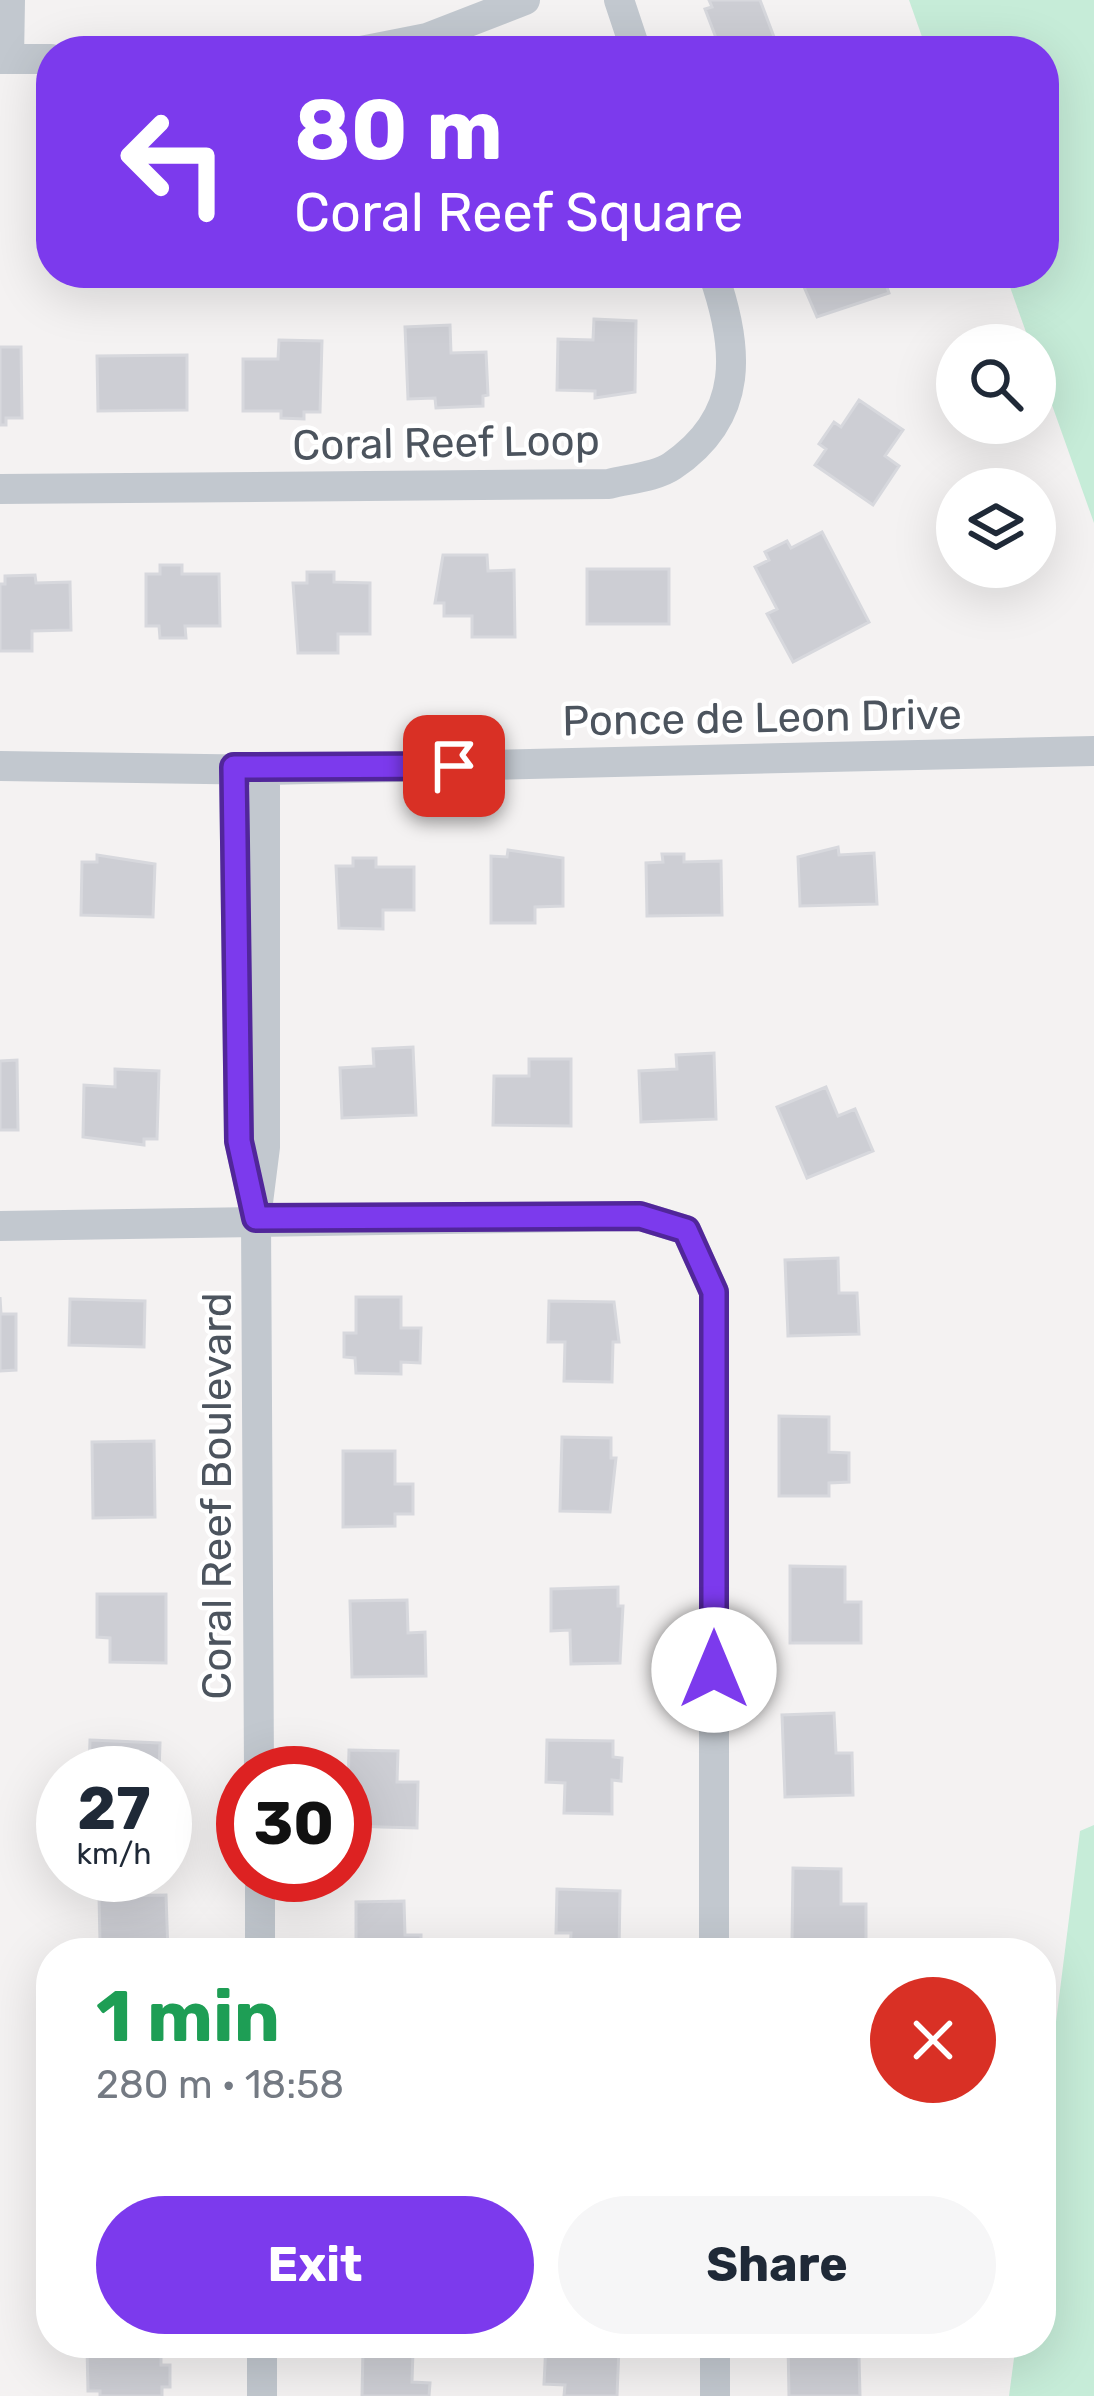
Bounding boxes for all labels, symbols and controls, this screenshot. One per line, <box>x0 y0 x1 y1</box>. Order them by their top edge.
text: 80 m <box>294 80 503 180</box>
icon: left <box>96 84 252 240</box>
text: Coral Reef Square <box>294 181 744 245</box>
map controls <box>936 324 1056 588</box>
button: search <box>936 324 1056 444</box>
street label: Coral Reef Loop <box>292 415 600 471</box>
button: layers <box>936 468 1056 588</box>
street label: Ponce de Leon Drive <box>562 690 962 746</box>
pin <box>403 715 505 817</box>
icon: arrive <box>421 733 487 799</box>
street label: Coral Reef Boulevard <box>192 1292 242 1700</box>
position arrow <box>651 1607 777 1733</box>
speed limit sign: 30 <box>216 1746 372 1902</box>
text: 27 <box>77 1773 151 1844</box>
text: km/h <box>77 1836 151 1872</box>
text: 1 min <box>96 1974 280 2059</box>
button: close <box>870 1977 996 2103</box>
text: 280 m · 18:58 <box>96 2062 344 2108</box>
button: Exit <box>96 2196 534 2334</box>
button: Share <box>558 2196 996 2334</box>

